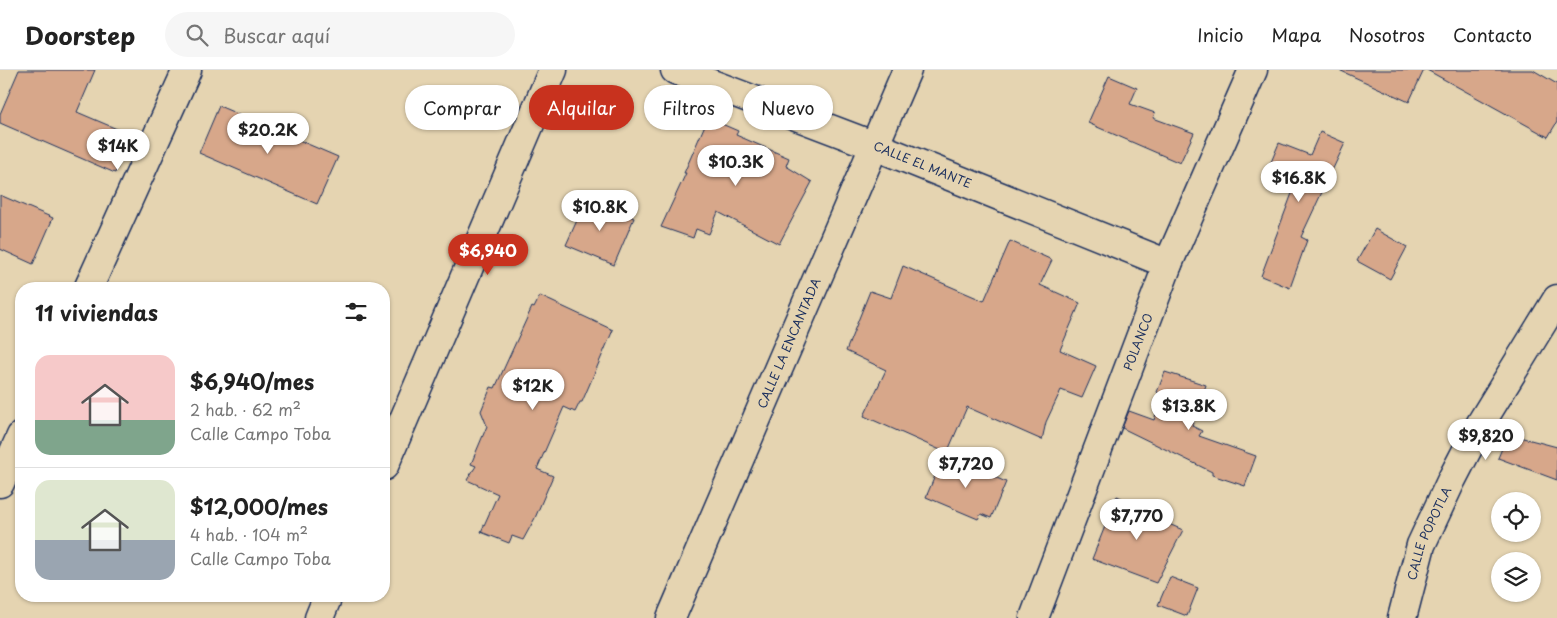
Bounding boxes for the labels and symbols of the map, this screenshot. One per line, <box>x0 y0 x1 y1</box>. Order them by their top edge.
pin: $20.2K <box>227 112 309 155</box>
pin: $14K <box>88 128 148 171</box>
street label: CALLE EL MANTE <box>871 136 974 192</box>
pin: $10.3K <box>695 144 777 187</box>
pin: $16.8K <box>1258 160 1340 203</box>
pin: $10.8K <box>559 190 641 232</box>
pin: $6,940 <box>447 234 529 276</box>
street label: CALLE LA ENCANTADA <box>752 275 824 411</box>
street label: POLANCO <box>1118 310 1157 373</box>
pin: $12K <box>503 368 563 411</box>
pin: $13.8K <box>1148 388 1230 431</box>
pin: $9,820 <box>1445 418 1527 461</box>
pin: $7,720 <box>925 446 1007 489</box>
street label: CALLE POPOTLA <box>1402 484 1455 582</box>
pin: $7,770 <box>1096 498 1178 541</box>

